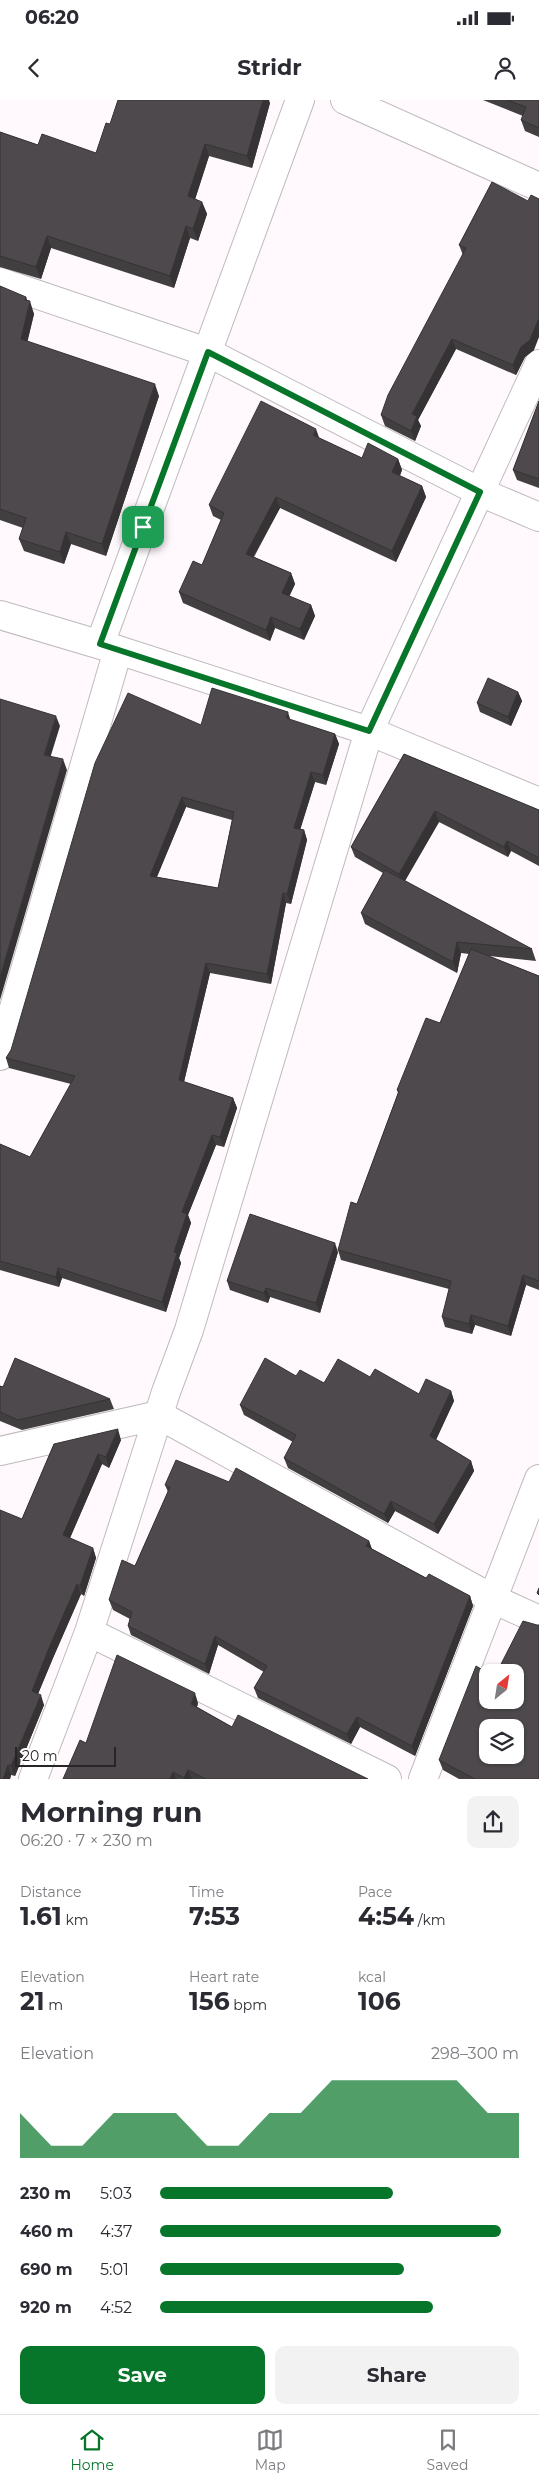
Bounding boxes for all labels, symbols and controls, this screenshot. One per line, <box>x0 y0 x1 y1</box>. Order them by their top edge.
text: 06:20 <box>25 6 79 29</box>
icon: back <box>20 54 48 82</box>
text: Stridr <box>237 54 302 81</box>
icon: person <box>491 54 519 82</box>
pin <box>122 506 164 548</box>
icon: arrive <box>129 513 157 541</box>
north arrow <box>479 1664 524 1709</box>
map controls <box>479 1664 524 1764</box>
button: layers <box>479 1719 524 1764</box>
scale bar <box>15 1744 116 1767</box>
text: 20 m <box>22 1747 58 1765</box>
text: Morning run <box>20 1795 202 1829</box>
button: share <box>467 1796 519 1848</box>
text: 06:20 · 7 × 230 m <box>20 1831 153 1850</box>
text: Distance <box>20 1883 82 1901</box>
text: Time <box>189 1883 224 1901</box>
text: Pace <box>358 1883 392 1901</box>
text: 1.61 <box>20 1901 62 1931</box>
text: 7:53 <box>189 1901 240 1931</box>
text: 4:54 <box>358 1901 414 1931</box>
text: km <box>62 1911 89 1929</box>
text: /km <box>414 1911 446 1929</box>
text: Elevation <box>20 1968 85 1986</box>
text: Heart rate <box>189 1968 259 1986</box>
text: kcal <box>358 1968 386 1986</box>
text: 21 <box>20 1986 45 2016</box>
text: 156 <box>189 1986 230 2016</box>
text: 106 <box>358 1986 401 2016</box>
text: m <box>45 1996 63 2014</box>
text: bpm <box>230 1996 267 2014</box>
text: Elevation <box>20 2044 94 2063</box>
text: 298–300 m <box>431 2044 519 2063</box>
text: 230 m <box>20 2184 71 2203</box>
text: 5:03 <box>100 2184 132 2203</box>
text: 460 m <box>20 2222 73 2241</box>
text: 4:37 <box>100 2222 132 2241</box>
text: 690 m <box>20 2260 73 2279</box>
text: 5:01 <box>100 2260 129 2279</box>
text: 920 m <box>20 2298 72 2317</box>
text: 4:52 <box>100 2298 132 2317</box>
button: Save <box>20 2346 265 2404</box>
button: Share <box>275 2346 519 2404</box>
tab: Home <box>70 2426 114 2474</box>
tab: Map <box>255 2426 286 2474</box>
tab: Saved <box>427 2426 469 2474</box>

